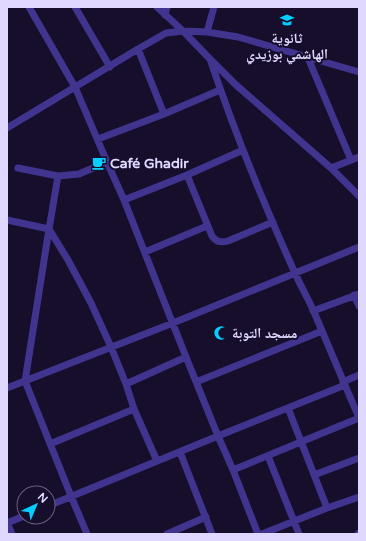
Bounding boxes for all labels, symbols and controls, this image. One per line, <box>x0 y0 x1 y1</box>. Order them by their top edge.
school or university icon: ثانوية الهاشمي بوزيدي <box>279 12 295 28</box>
place label: ثانوية الهاشمي بوزيدي <box>246 30 328 65</box>
cafe icon: Café Ghadir <box>91 155 107 171</box>
place label: Café Ghadir <box>110 155 189 172</box>
mosque icon: مسجد التوبة <box>213 325 229 341</box>
place label: مسجد التوبة <box>232 325 297 342</box>
north arrow <box>16 485 56 525</box>
text: N <box>35 490 50 506</box>

